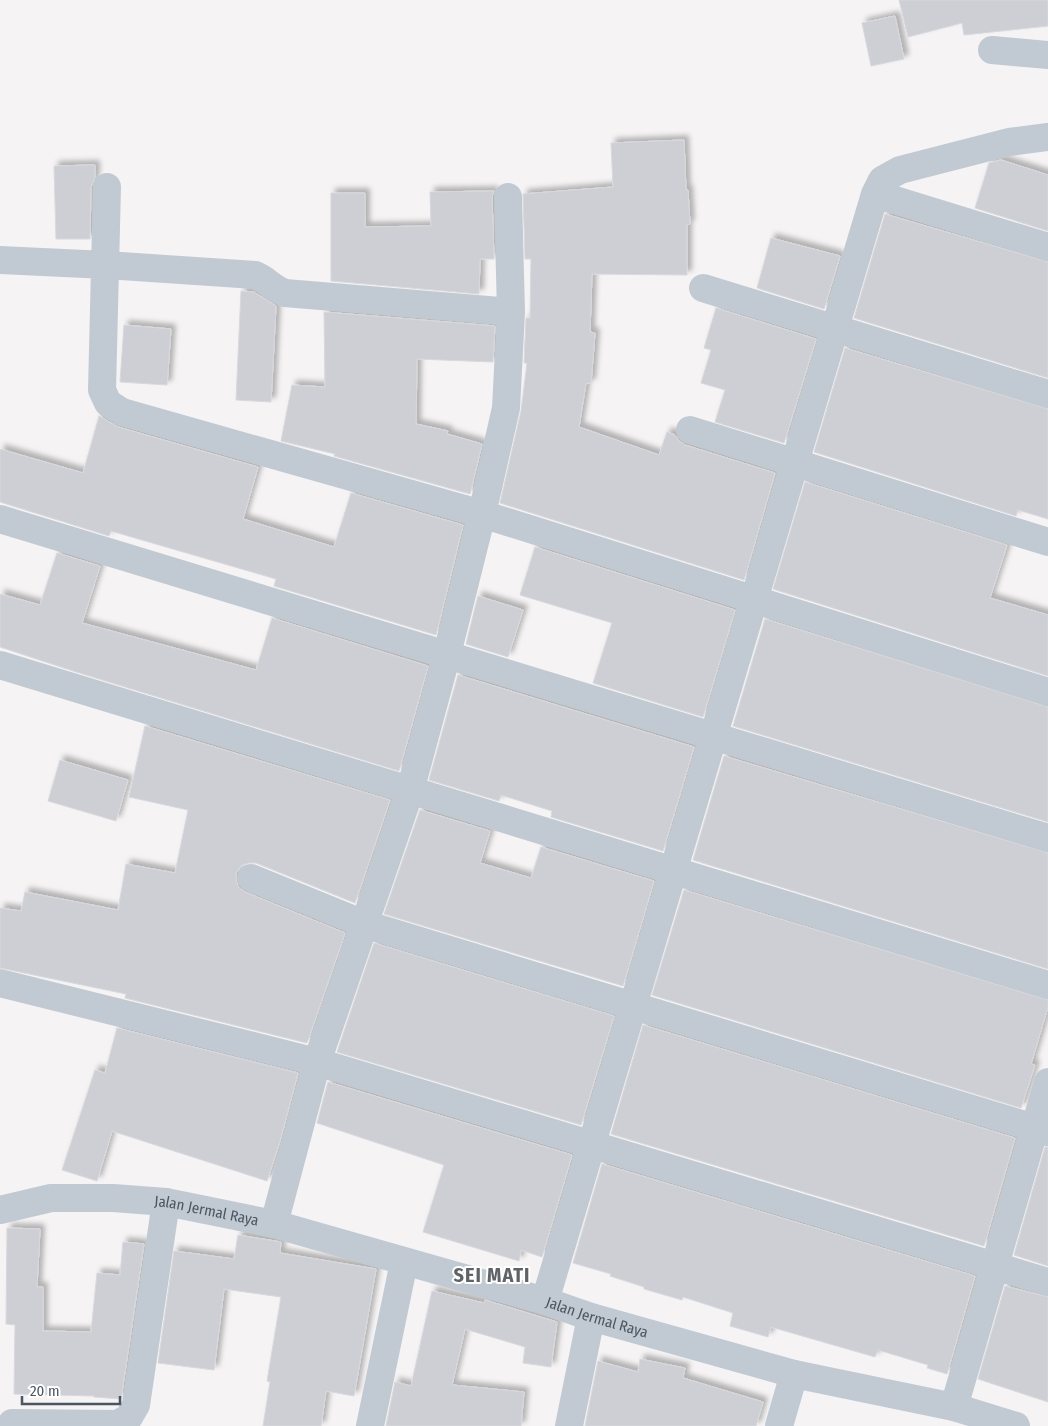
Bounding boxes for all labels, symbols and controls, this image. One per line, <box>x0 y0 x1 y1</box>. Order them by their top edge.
street label: Jalan Jermal Raya <box>154 1192 260 1230</box>
district label: SEI MATI <box>454 1263 530 1287</box>
street label: Jalan Jermal Raya <box>543 1293 650 1342</box>
scale bar <box>22 1374 120 1406</box>
text: 20 m <box>30 1382 60 1400</box>

